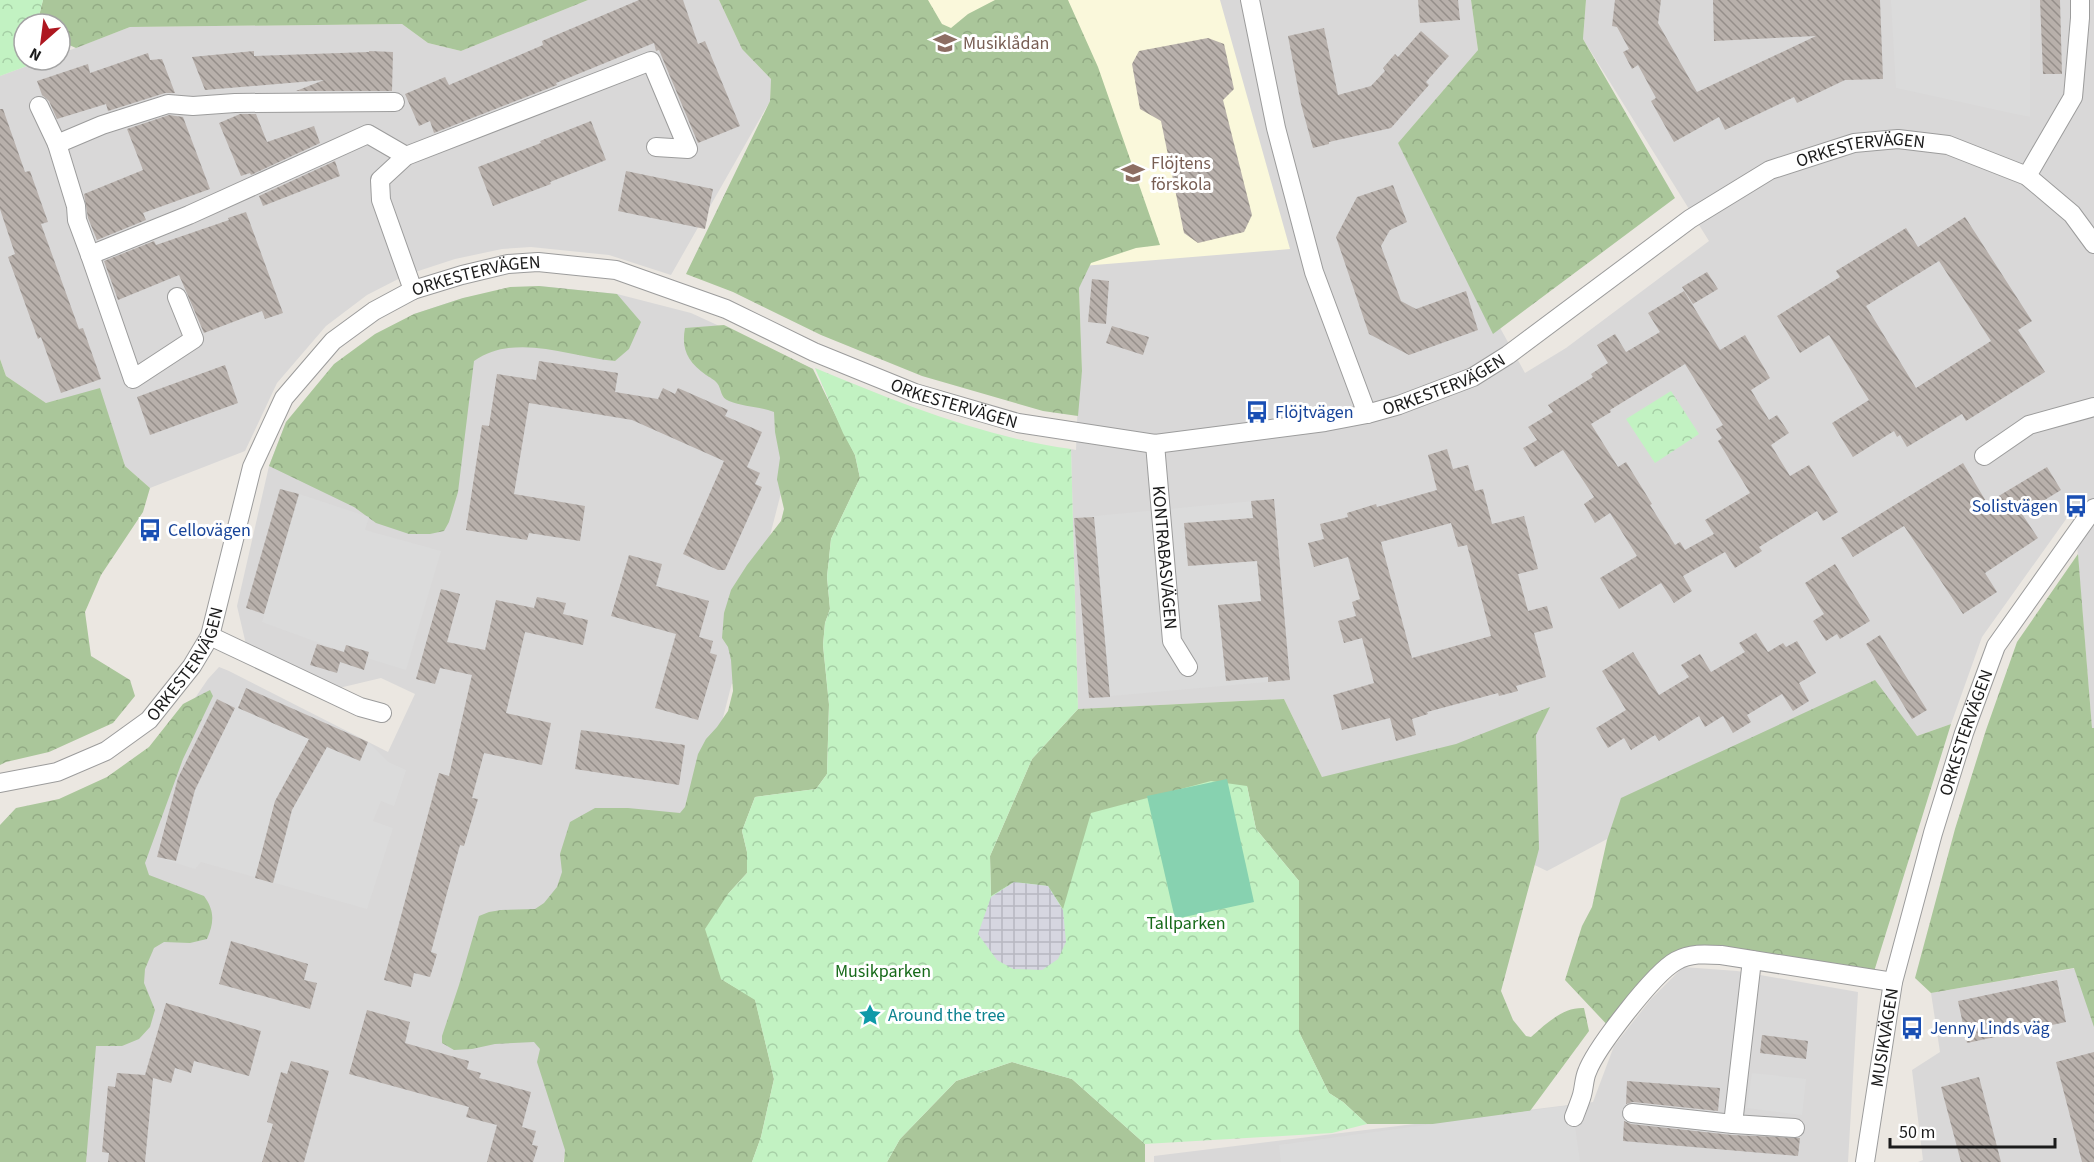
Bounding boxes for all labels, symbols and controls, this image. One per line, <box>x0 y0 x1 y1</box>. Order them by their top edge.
north arrow <box>12 12 72 72</box>
school or university icon: Musiklådan <box>932 30 958 56</box>
place label: Musiklådan <box>963 31 1049 56</box>
text: N <box>26 42 45 67</box>
street label: ORKESTERVÄGEN <box>1793 126 1926 174</box>
place label: Flöjtens förskola <box>1151 151 1212 197</box>
school or university icon: Flöjtens förskola <box>1120 160 1146 186</box>
street label: ORKESTERVÄGEN <box>409 250 541 303</box>
street label: ORKESTERVÄGEN <box>1380 348 1510 422</box>
street label: ORKESTERVÄGEN <box>887 372 1020 435</box>
bus stop icon: Flöjtvägen <box>1244 399 1270 425</box>
place label: Flöjtvägen <box>1275 400 1354 425</box>
street label: KONTRABASVÄGEN <box>1146 485 1183 631</box>
bus stop icon: Solistvägen <box>2063 493 2089 519</box>
place label: Solistvägen <box>1972 494 2058 519</box>
bus stop icon: Cellovägen <box>137 517 163 543</box>
place label: Cellovägen <box>168 518 251 543</box>
street label: ORKESTERVÄGEN <box>141 604 230 727</box>
street label: ORKESTERVÄGEN <box>1933 666 1999 799</box>
park label: Tallparken <box>1146 911 1226 936</box>
park label: Musikparken <box>835 959 931 984</box>
street label: MUSIKVÄGEN <box>1865 986 1905 1089</box>
place icon: Around the tree <box>857 1002 883 1028</box>
place label: Around the tree <box>888 1003 1005 1028</box>
bus stop icon: Jenny Linds väg <box>1899 1015 1925 1041</box>
place label: Jenny Linds väg <box>1930 1016 2050 1041</box>
scale bar <box>1890 1111 2055 1149</box>
text: 50 m <box>1899 1120 1935 1145</box>

